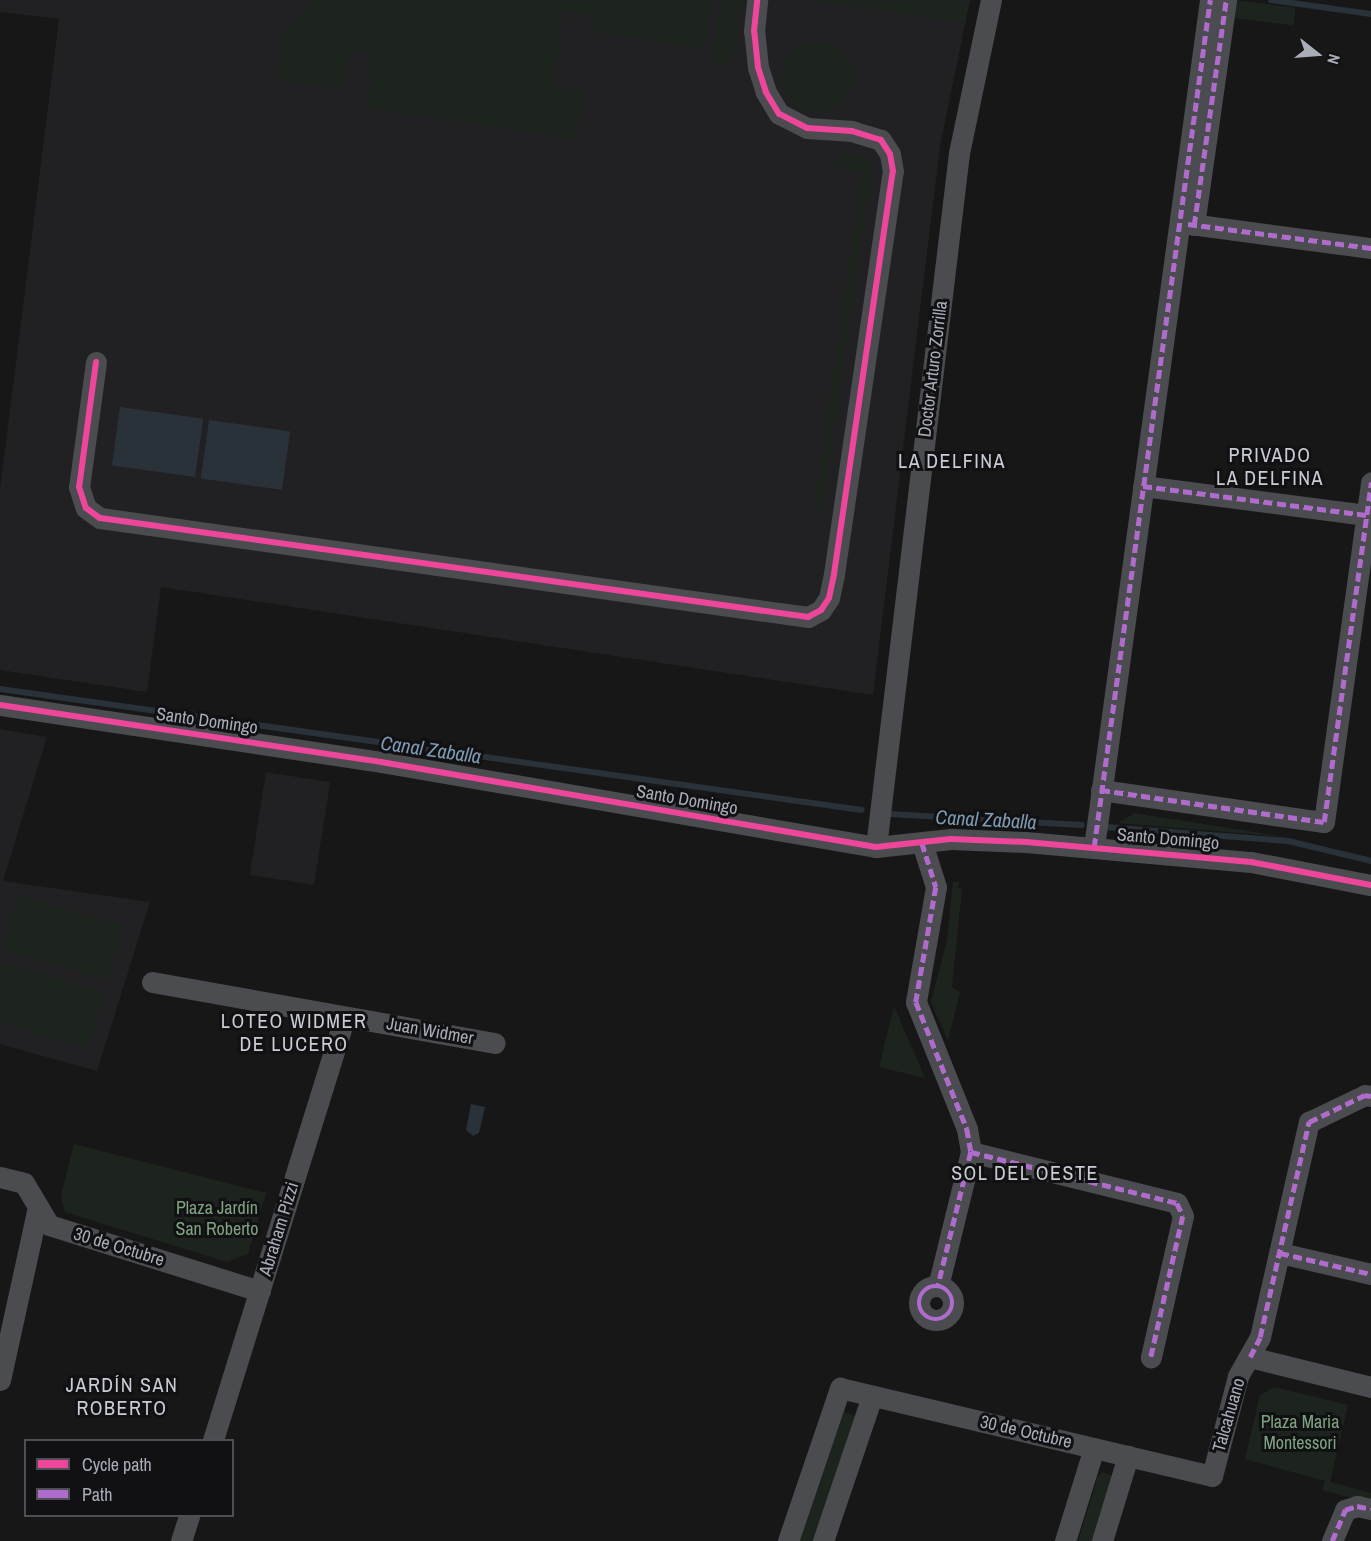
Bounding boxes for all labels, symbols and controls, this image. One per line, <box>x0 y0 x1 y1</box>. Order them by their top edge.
north arrow <box>1287 24 1347 84</box>
text: N <box>1322 52 1346 67</box>
street label: Doctor Arturo Zorrilla <box>914 299 952 439</box>
district label: PRIVADO LA DELFINA <box>1216 442 1324 489</box>
district label: LA DELFINA <box>898 448 1006 472</box>
street label: Santo Domingo <box>155 703 259 739</box>
water label: Canal Zaballa <box>379 730 483 768</box>
street label: Santo Domingo <box>635 780 739 820</box>
water label: Canal Zaballa <box>935 804 1037 834</box>
street label: Santo Domingo <box>1116 824 1220 854</box>
district label: LOTEO WIDMER DE LUCERO <box>221 1009 367 1056</box>
street label: Juan Widmer <box>385 1013 475 1049</box>
district label: SOL DEL OESTE <box>951 1160 1099 1184</box>
street label: Abraham Pizzi <box>255 1180 303 1278</box>
park label: Plaza Jardín San Roberto <box>176 1198 258 1240</box>
street label: 30 de Octubre <box>71 1223 167 1271</box>
district label: JARDÍN SAN ROBERTO <box>66 1373 178 1420</box>
street label: Talcahuano <box>1208 1376 1250 1454</box>
street label: 30 de Octubre <box>978 1411 1074 1453</box>
park label: Plaza Maria Montessori <box>1261 1412 1339 1454</box>
legend <box>24 1439 234 1517</box>
text: Cycle path <box>82 1452 152 1477</box>
text: Path <box>82 1482 112 1507</box>

